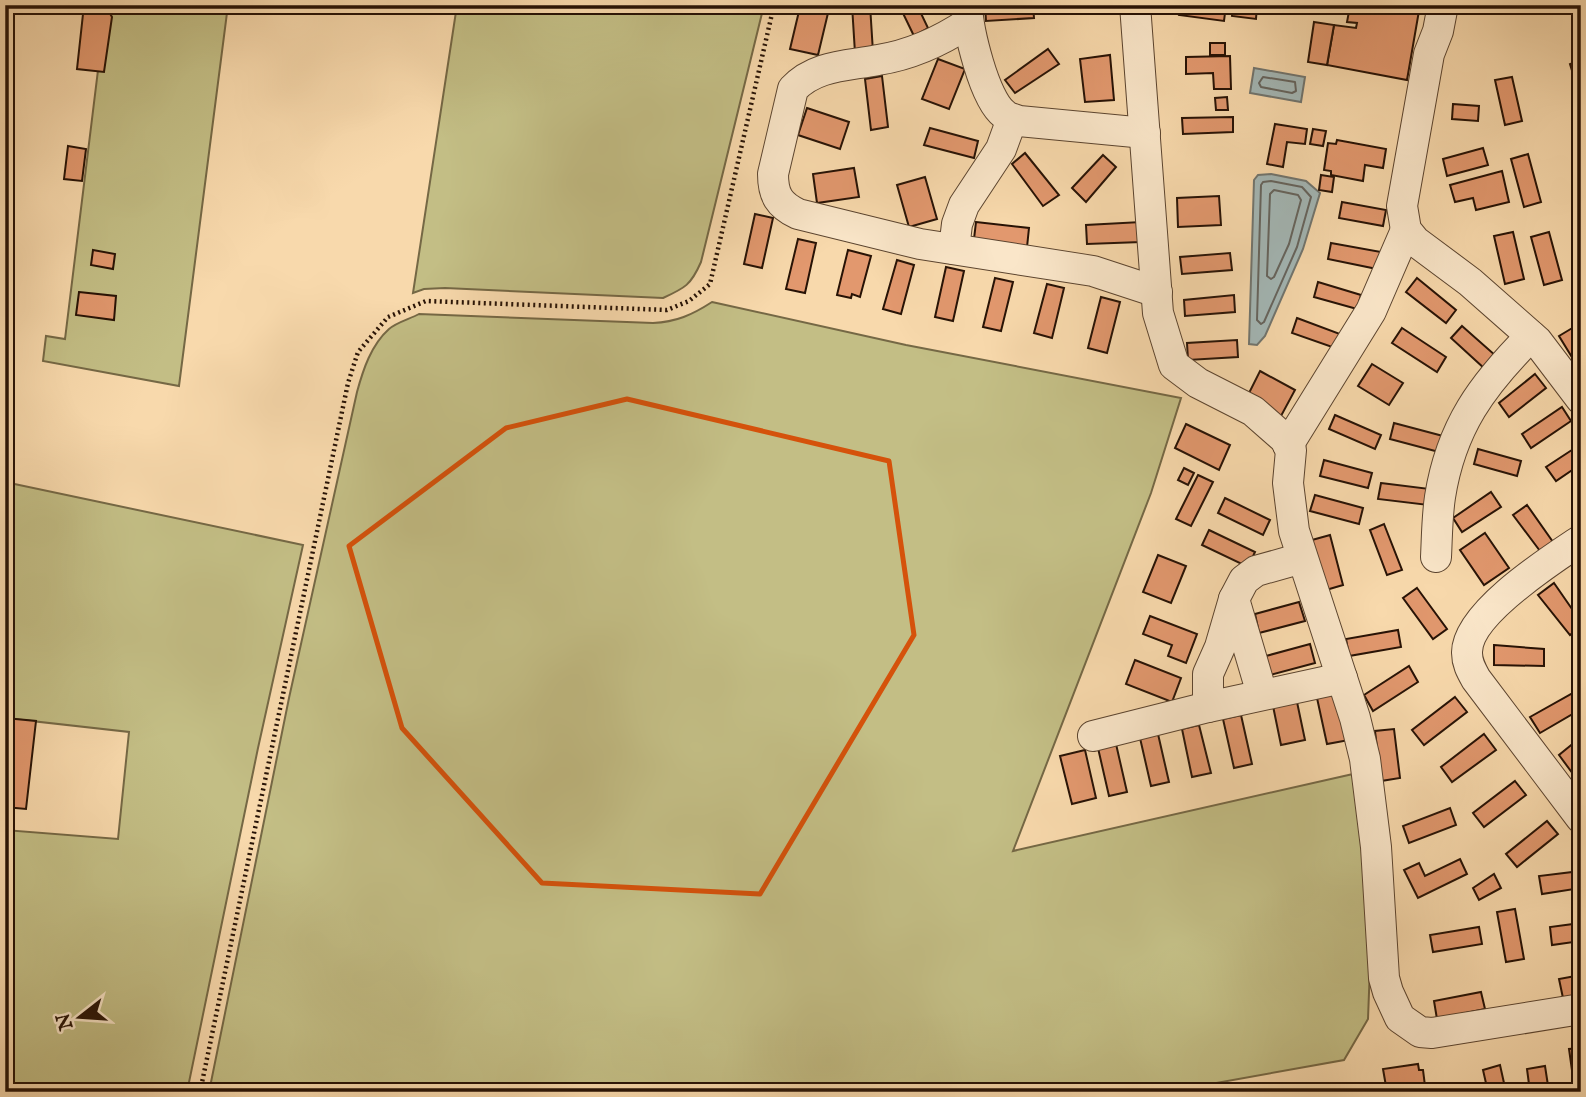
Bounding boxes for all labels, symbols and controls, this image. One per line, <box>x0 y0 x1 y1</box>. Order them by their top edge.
north arrow <box>46 982 116 1052</box>
text: N <box>52 1009 80 1034</box>

